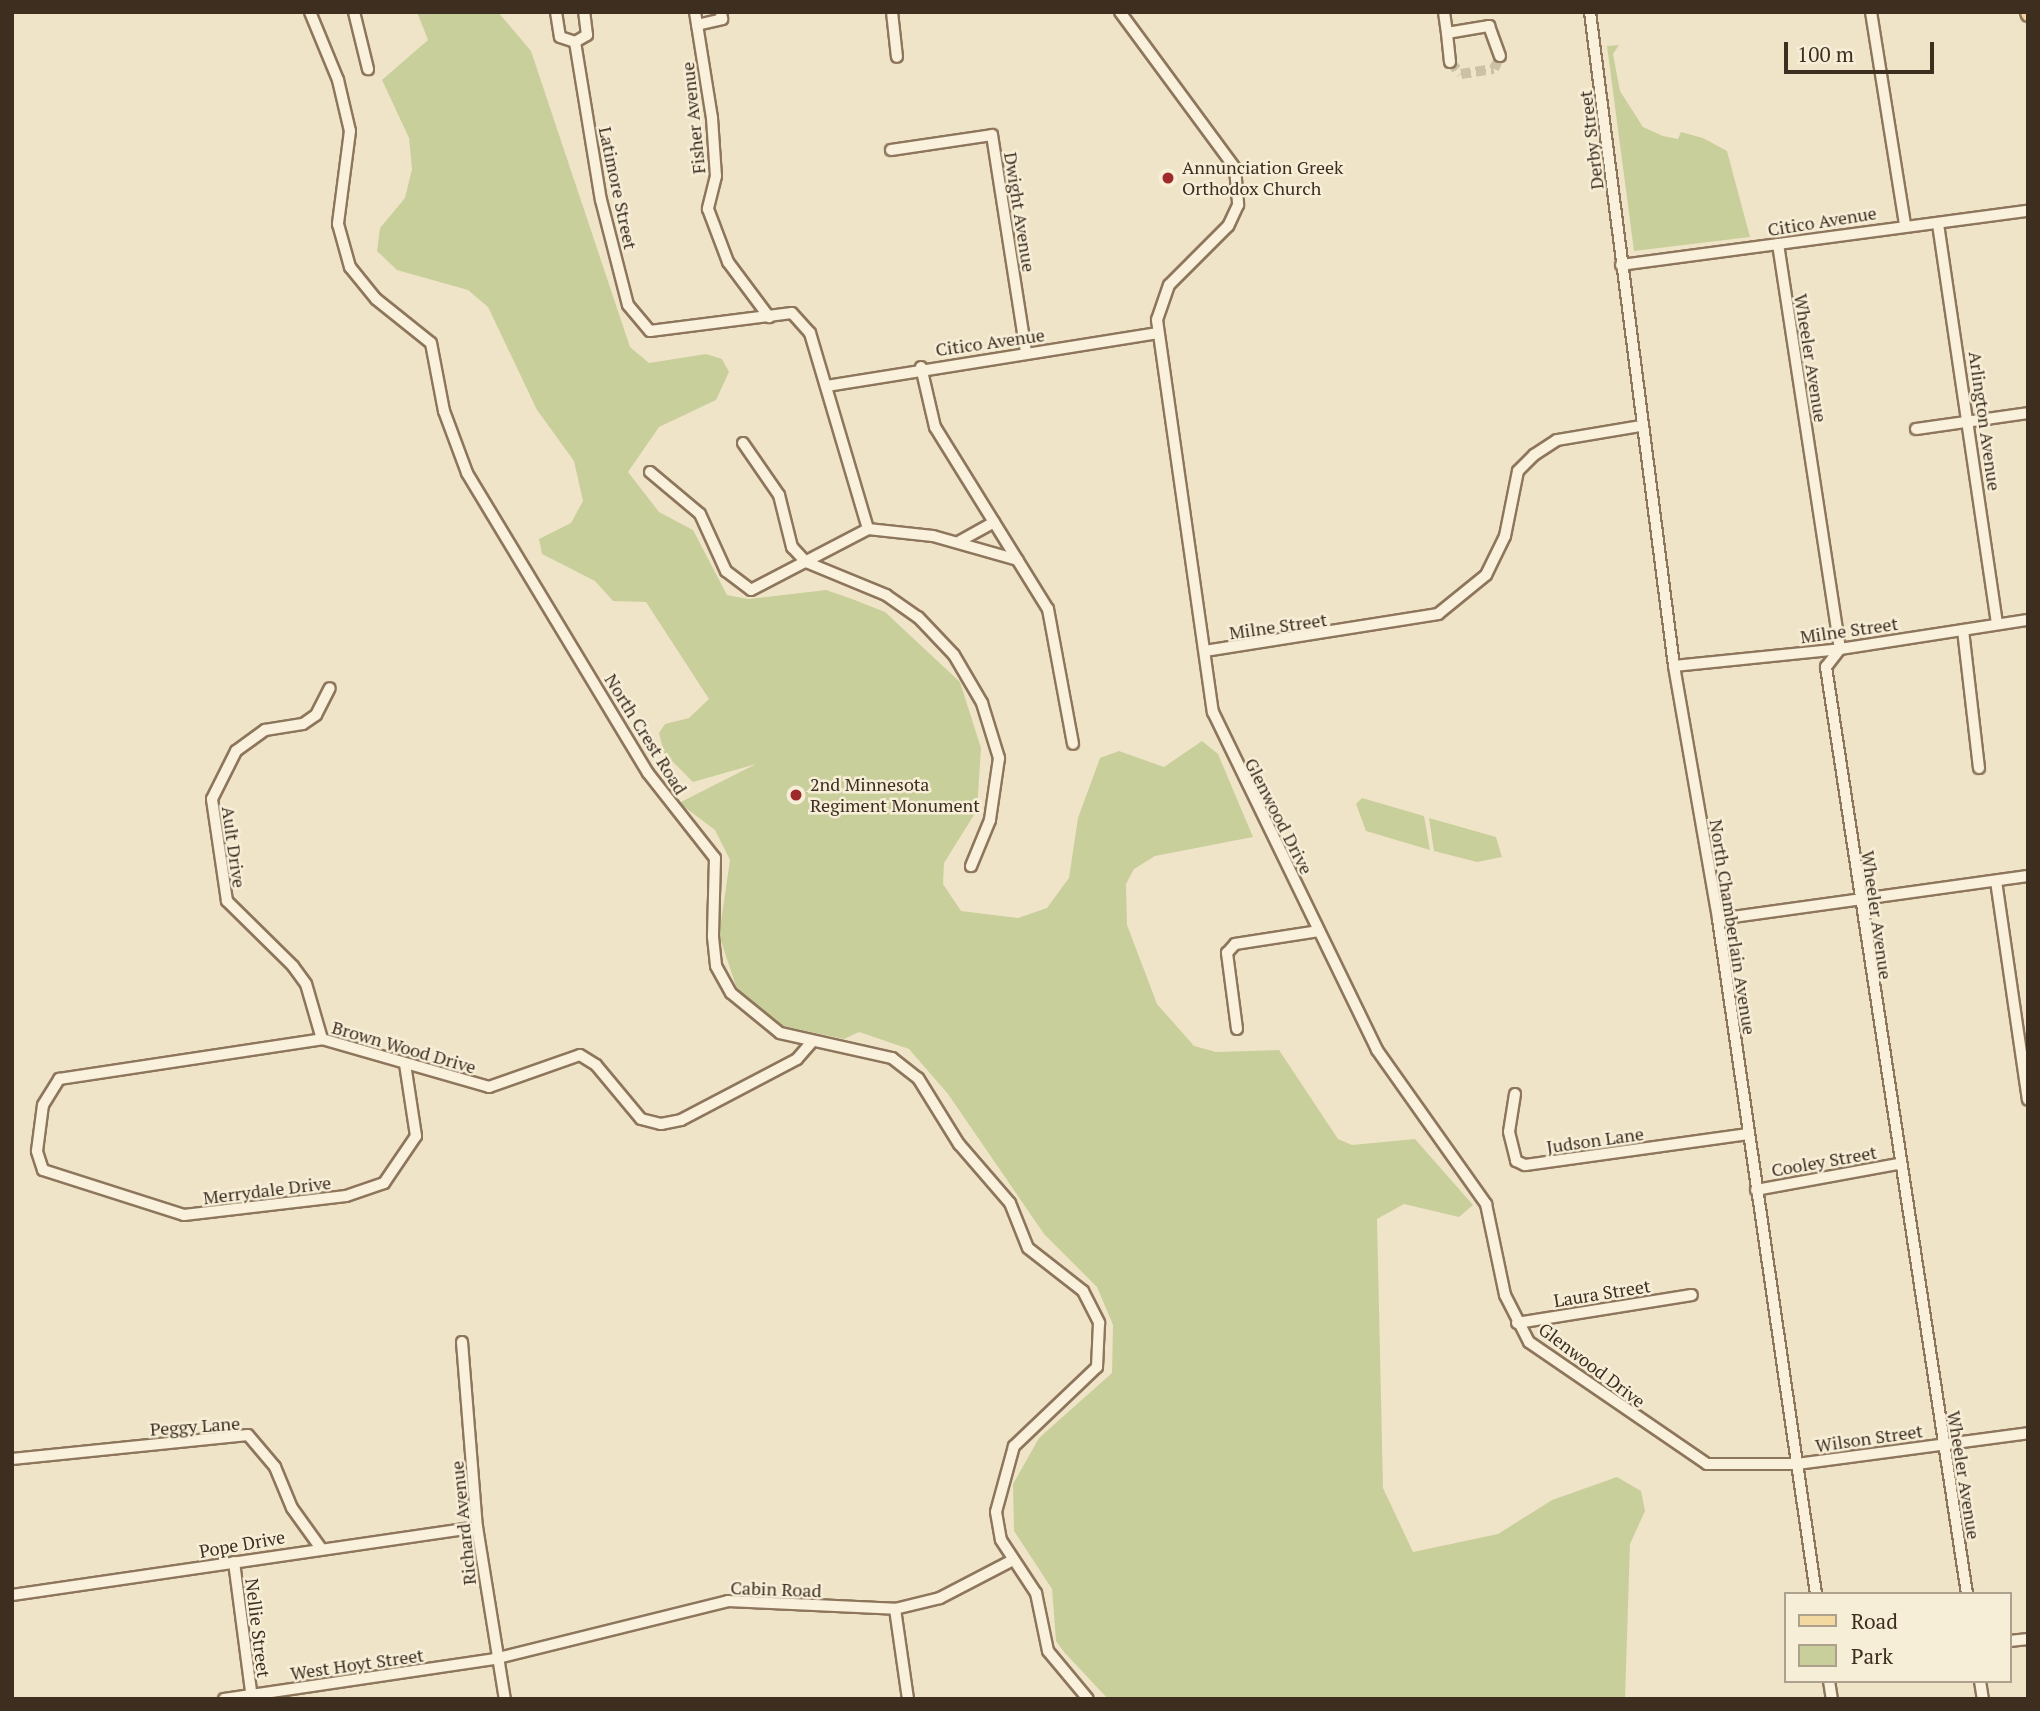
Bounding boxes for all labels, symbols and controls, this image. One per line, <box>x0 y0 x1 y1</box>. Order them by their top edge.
scale bar <box>1788 28 1938 72</box>
text: 100 m <box>1797 40 1854 68</box>
street label: Fisher Avenue <box>676 61 710 175</box>
street label: Derby Street <box>1574 89 1608 191</box>
street label: Latimore Street <box>594 125 642 251</box>
street label: Dwight Avenue <box>1000 150 1040 274</box>
place label: Annunciation Greek Orthodox Church <box>1182 157 1343 200</box>
marker: Annunciation Greek Orthodox Church <box>1160 170 1176 186</box>
street label: Citico Avenue <box>1766 202 1878 240</box>
street label: Wheeler Avenue <box>1790 292 1832 424</box>
street label: Citico Avenue <box>934 324 1046 360</box>
street label: Arlington Avenue <box>1965 350 2005 492</box>
street label: Milne Street <box>1228 608 1328 644</box>
street label: Milne Street <box>1799 612 1899 648</box>
street label: North Crest Road <box>600 670 692 798</box>
street label: Glenwood Drive <box>1240 754 1318 878</box>
place label: 2nd Minnesota Regiment Monument <box>810 774 980 816</box>
marker: 2nd Minnesota Regiment Monument <box>788 787 804 803</box>
street label: Ault Drive <box>218 805 250 889</box>
street label: North Chamberlain Avenue <box>1705 818 1761 1036</box>
street label: Wheeler Avenue <box>1857 849 1897 981</box>
street label: Brown Wood Drive <box>330 1016 478 1078</box>
street label: Judson Lane <box>1545 1122 1645 1158</box>
street label: Cooley Street <box>1770 1141 1878 1181</box>
street label: Merrydale Drive <box>202 1171 332 1209</box>
street label: Laura Street <box>1552 1275 1652 1311</box>
street label: Glenwood Drive <box>1535 1318 1649 1412</box>
street label: Wheeler Avenue <box>1943 1409 1985 1541</box>
street label: Peggy Lane <box>149 1412 241 1440</box>
street label: Wilson Street <box>1814 1420 1924 1456</box>
street label: Richard Avenue <box>446 1460 480 1586</box>
street label: Pope Drive <box>197 1526 287 1562</box>
street label: Nellie Street <box>241 1577 275 1679</box>
street label: Cabin Road <box>730 1577 822 1601</box>
legend <box>1784 1592 2012 1683</box>
text: Road <box>1851 1607 1898 1635</box>
text: Park <box>1851 1642 1893 1670</box>
street label: West Hoyt Street <box>289 1644 425 1684</box>

